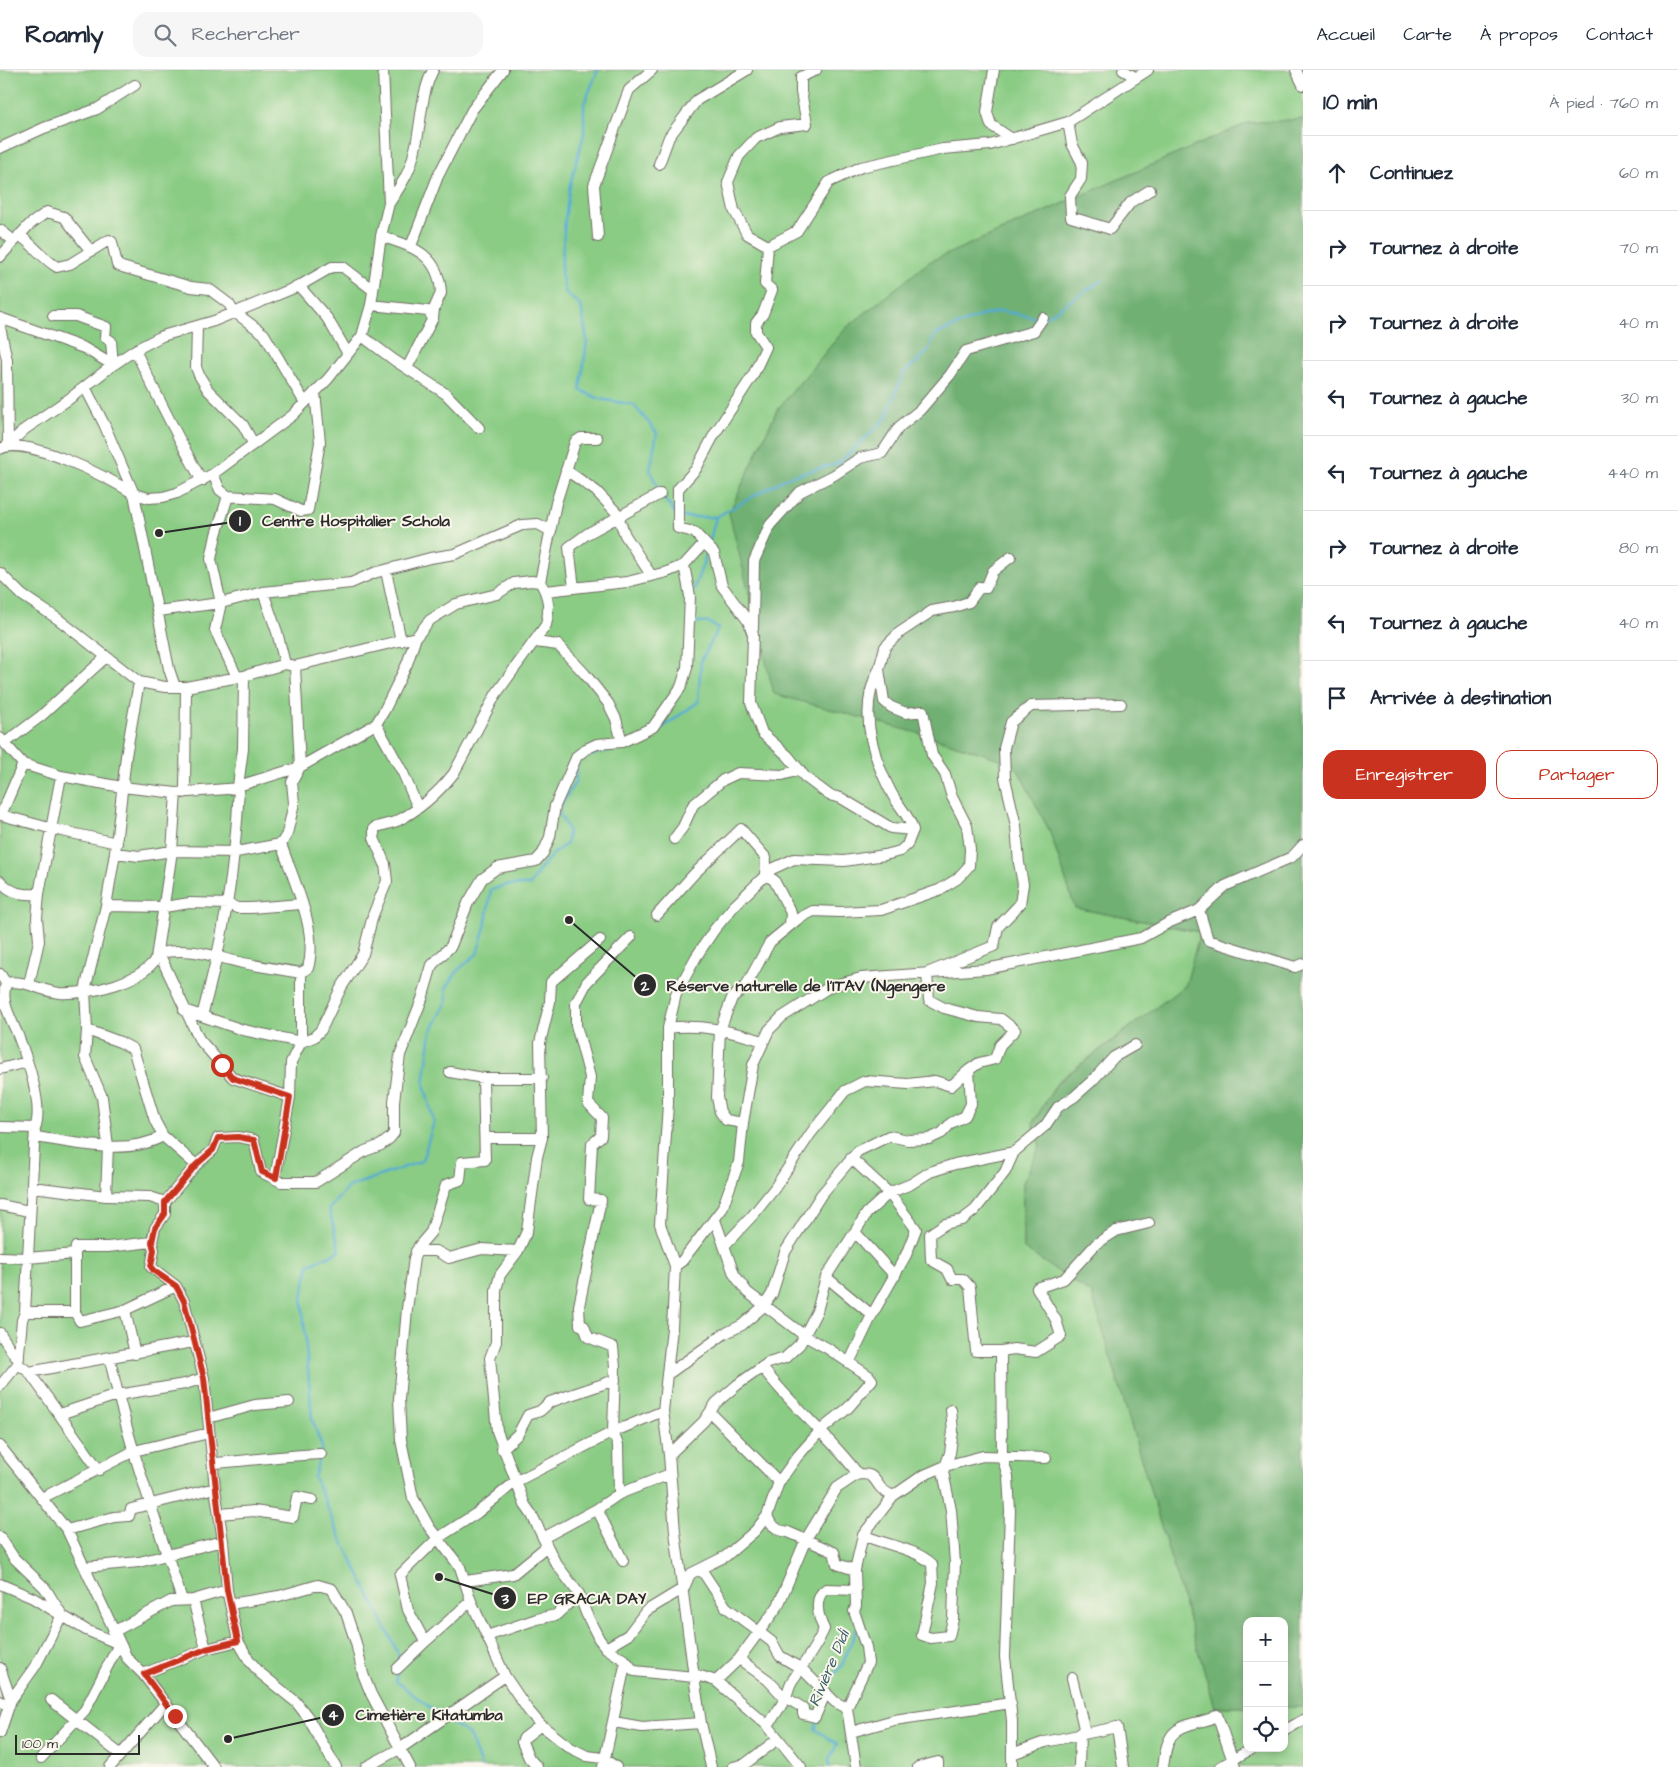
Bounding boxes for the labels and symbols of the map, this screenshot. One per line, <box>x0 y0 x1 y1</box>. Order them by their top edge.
callout: Centre Hospitalier Schola <box>227 505 460 536</box>
text: Centre Hospitalier Schola <box>262 510 451 532</box>
text: 1 <box>239 511 241 532</box>
callout: Réserve naturelle de l'ITAV (Ngengere <box>632 970 956 1001</box>
text: Réserve naturelle de l'ITAV (Ngengere <box>667 975 946 999</box>
text: 2 <box>640 976 650 997</box>
route start <box>211 1054 234 1077</box>
callout: EP GRACIA DAY <box>493 1583 656 1614</box>
text: EP GRACIA DAY <box>528 1588 647 1610</box>
text: 3 <box>500 1589 509 1610</box>
water label: Rivière Didi <box>803 1625 856 1710</box>
callout: Cimetière Kitatumba <box>321 1699 513 1730</box>
text: Cimetière Kitatumba <box>355 1704 503 1726</box>
route end <box>164 1705 187 1728</box>
text: 4 <box>328 1705 339 1726</box>
scale bar <box>15 1732 140 1755</box>

